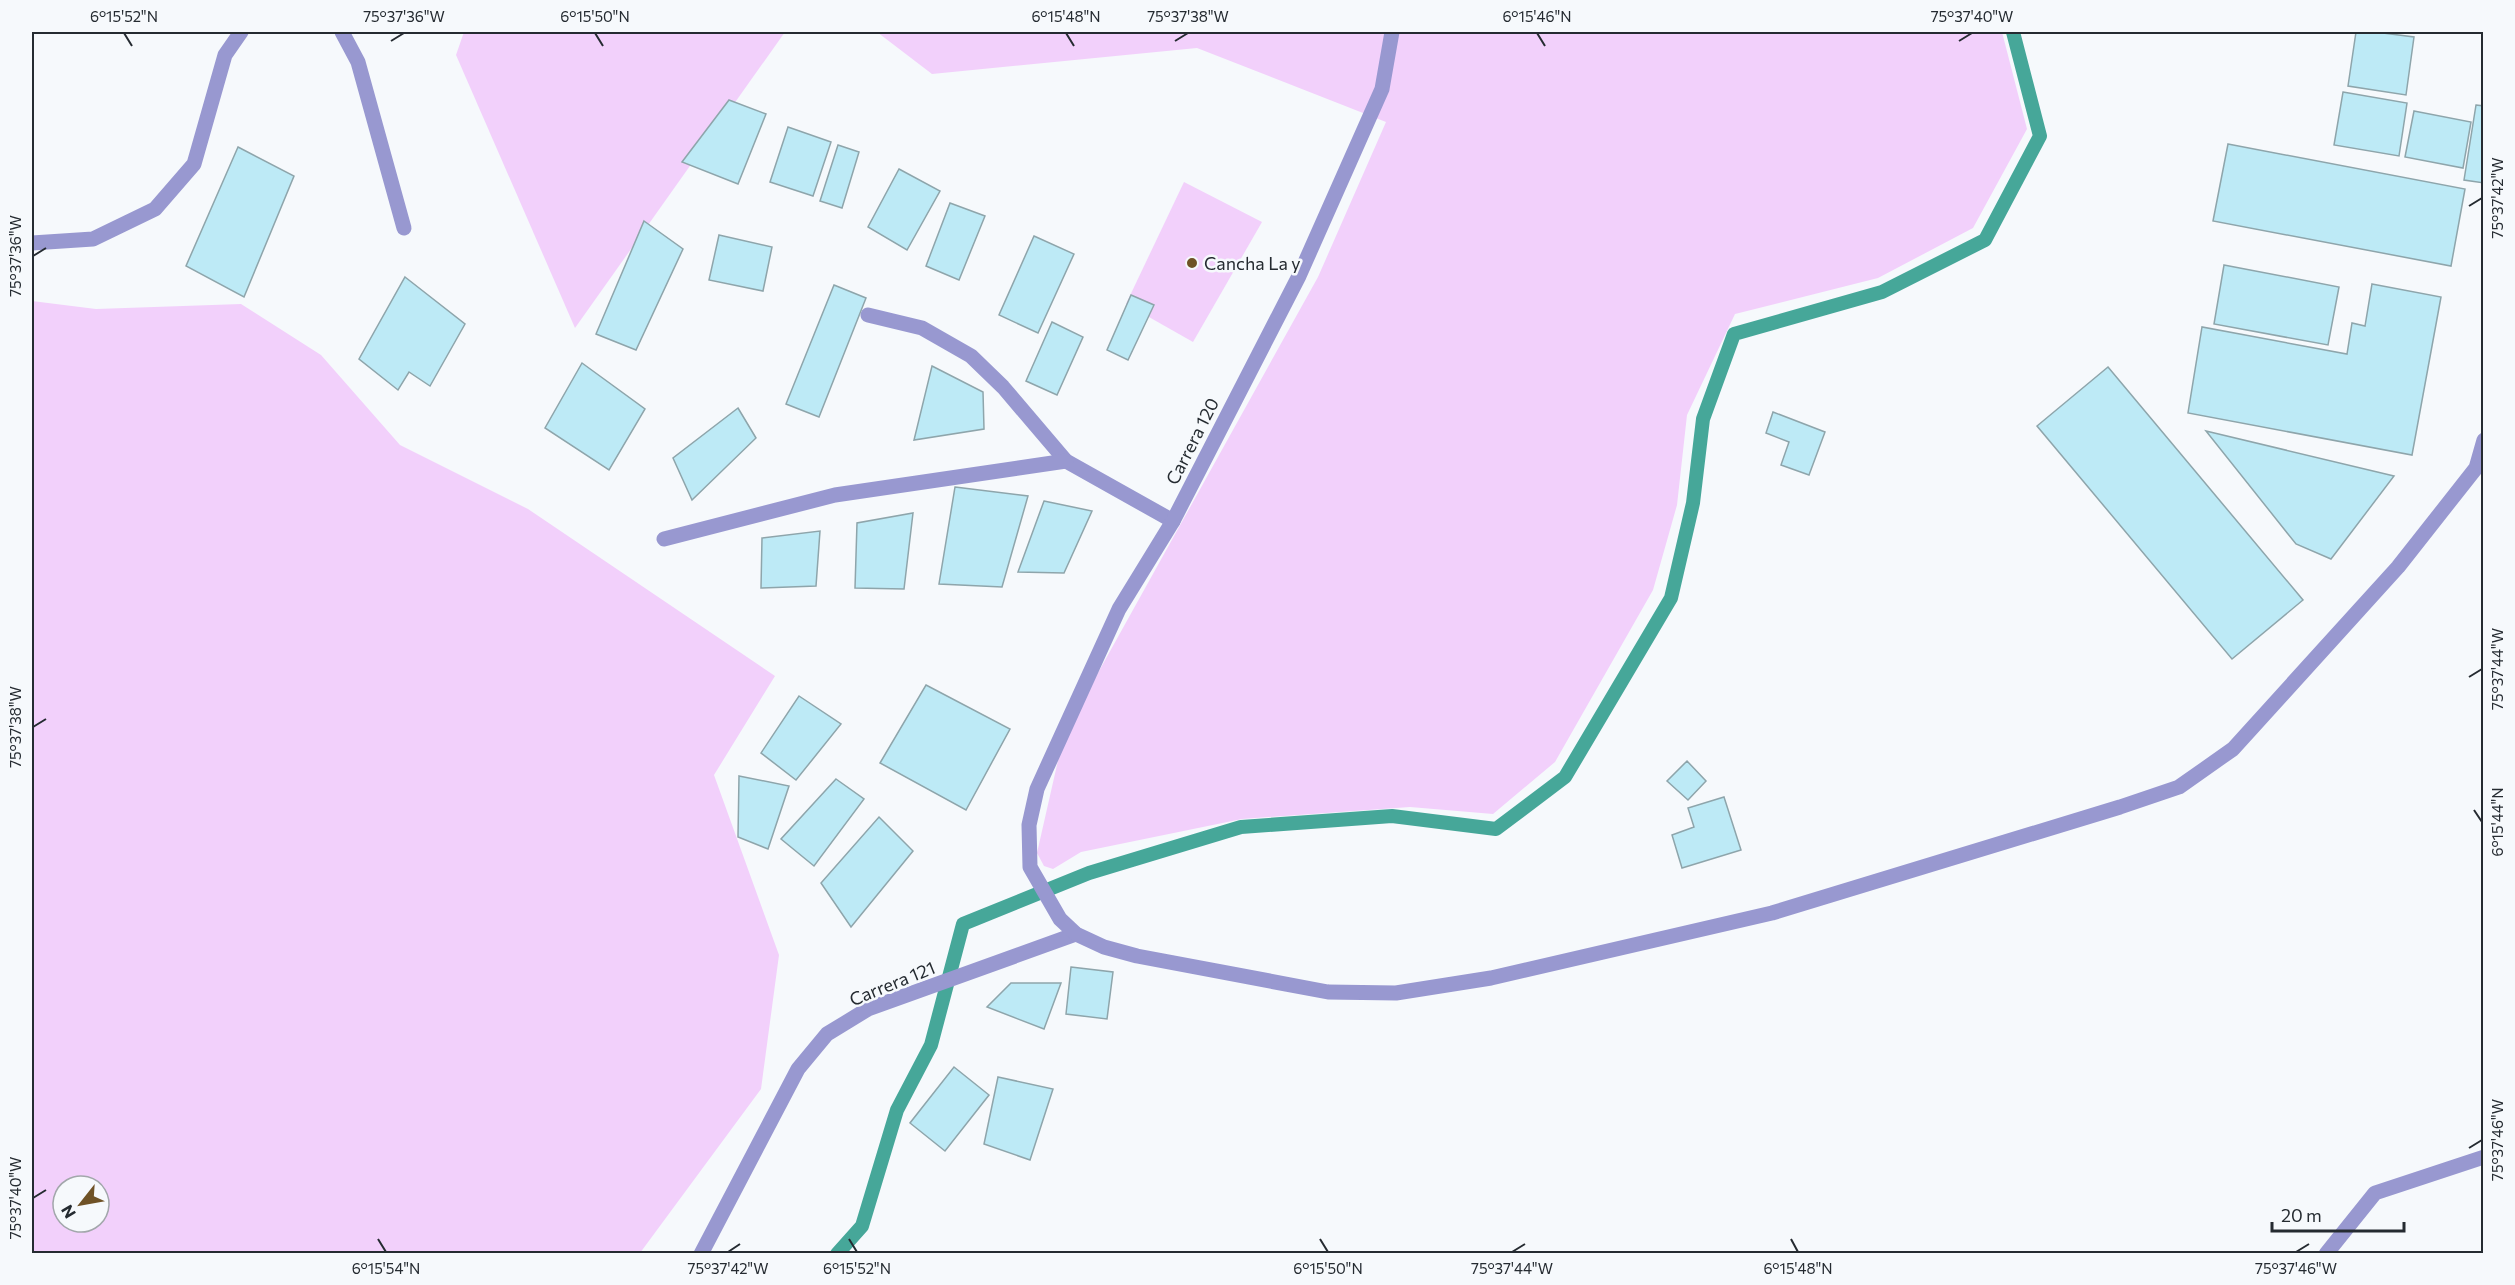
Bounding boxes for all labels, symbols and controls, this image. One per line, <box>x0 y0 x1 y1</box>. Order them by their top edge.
text: 6°15'52"N <box>90 7 158 25</box>
text: 75°37'36"W <box>363 7 445 25</box>
text: 6°15'50"N <box>560 7 630 25</box>
text: 6°15'48"N <box>1031 7 1101 25</box>
text: 75°37'38"W <box>1147 7 1229 25</box>
text: 6°15'46"N <box>1502 7 1572 25</box>
text: 75°37'40"W <box>1931 7 2013 25</box>
text: 75°37'42"W <box>2488 158 2506 238</box>
text: 75°37'36"W <box>6 215 24 297</box>
place label: Cancha La y <box>1204 252 1301 274</box>
marker: Cancha La y <box>1185 256 1199 270</box>
street label: Carrera 120 <box>1161 394 1223 488</box>
text: 75°37'44"W <box>2488 628 2506 710</box>
text: 75°37'38"W <box>6 686 24 768</box>
text: 6°15'44"N <box>2488 787 2506 857</box>
street label: Carrera 121 <box>846 956 938 1010</box>
text: 75°37'46"W <box>2488 1099 2506 1181</box>
text: 75°37'40"W <box>6 1157 24 1239</box>
north arrow <box>51 1174 111 1234</box>
scale bar <box>2272 1195 2404 1233</box>
text: N <box>56 1202 79 1222</box>
text: 20 m <box>2281 1204 2322 1226</box>
text: 6°15'54"N <box>352 1259 420 1277</box>
text: 75°37'42"W <box>688 1259 768 1277</box>
text: 6°15'52"N <box>823 1259 891 1277</box>
text: 6°15'50"N <box>1293 1259 1363 1277</box>
text: 75°37'44"W <box>1471 1259 1553 1277</box>
text: 6°15'48"N <box>1763 1259 1833 1277</box>
text: 75°37'46"W <box>2255 1259 2337 1277</box>

